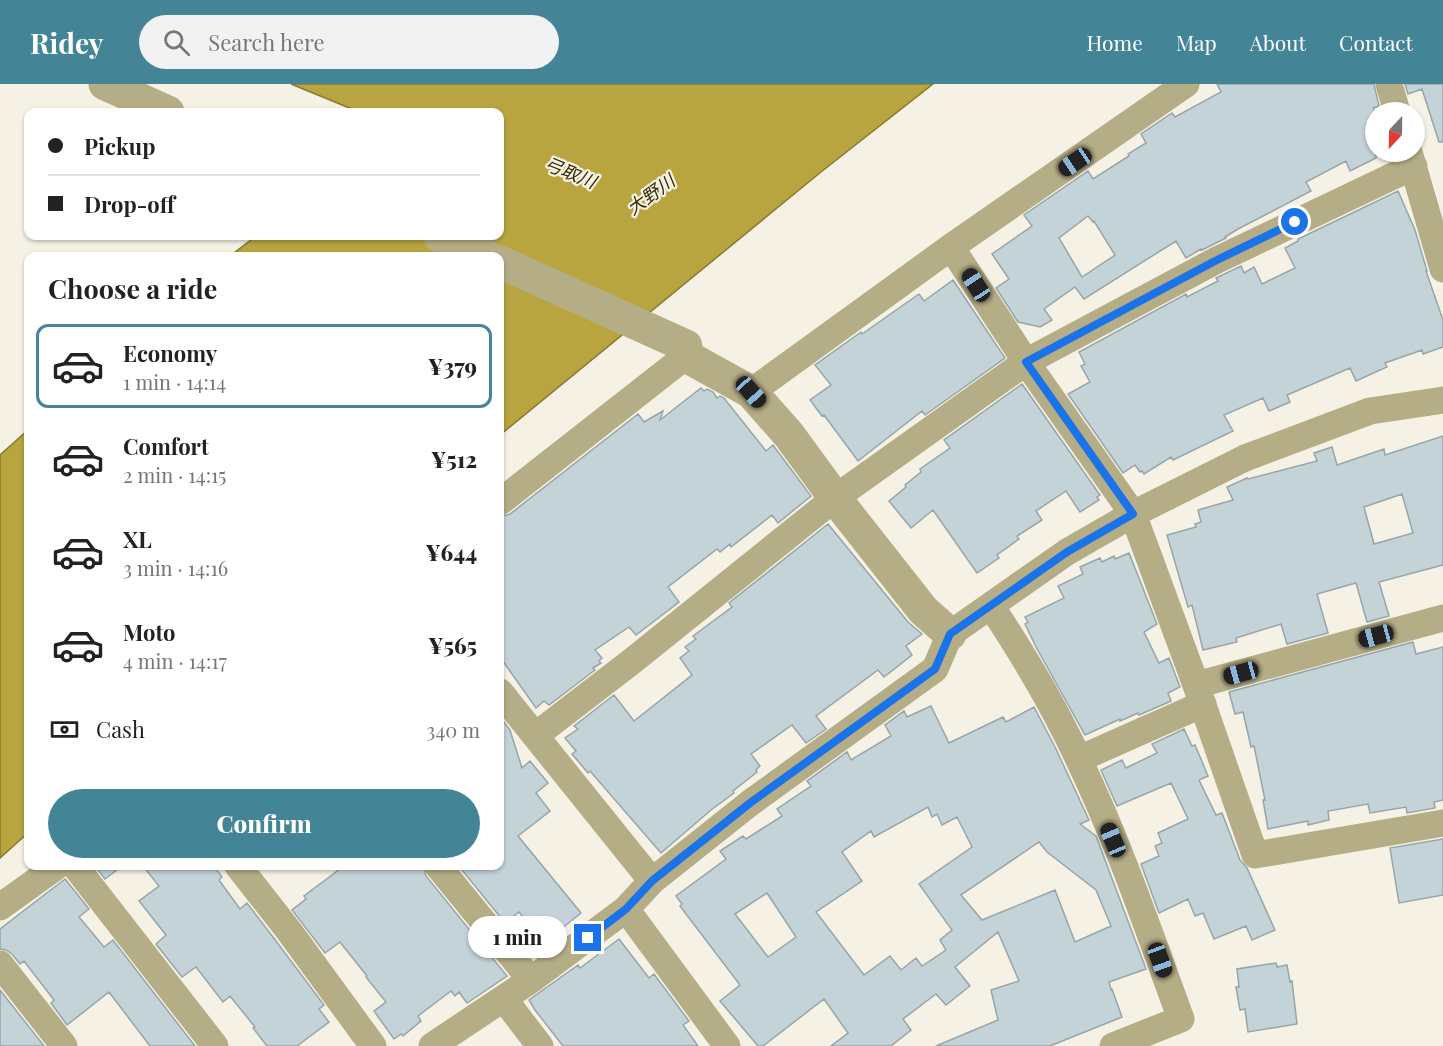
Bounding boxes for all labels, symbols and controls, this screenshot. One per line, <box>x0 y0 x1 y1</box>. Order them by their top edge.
search box <box>139 15 559 69</box>
text: Ridey <box>30 24 103 61</box>
icon: search <box>160 26 193 59</box>
text: Search here <box>208 27 325 57</box>
text: Home <box>1087 28 1143 56</box>
text: Map <box>1176 28 1217 56</box>
text: About <box>1250 28 1306 56</box>
text: Contact <box>1339 28 1413 56</box>
north arrow <box>1365 102 1425 162</box>
map controls <box>1365 102 1425 162</box>
text: Pickup <box>84 131 155 161</box>
car <box>1055 144 1095 180</box>
water label: 弓取川 <box>541 151 602 194</box>
water label: 大野川 <box>622 167 681 220</box>
text: Drop-off <box>84 189 175 219</box>
route start <box>1281 208 1308 235</box>
car <box>959 265 993 305</box>
text: Choose a ride <box>48 270 217 306</box>
text: Economy <box>123 338 217 368</box>
icon: car <box>51 339 105 393</box>
text: ¥379 <box>428 351 477 381</box>
text: 1 min · 14:14 <box>123 368 226 395</box>
car <box>732 373 770 411</box>
text: Comfort <box>123 431 209 461</box>
icon: car <box>51 432 105 486</box>
text: ¥512 <box>431 444 477 474</box>
text: 2 min · 14:15 <box>123 461 226 488</box>
text: XL <box>123 524 152 554</box>
icon: car <box>51 525 105 579</box>
text: ¥644 <box>425 537 477 567</box>
text: 3 min · 14:16 <box>123 554 228 581</box>
text: Moto <box>123 617 176 647</box>
icon: car <box>51 618 105 672</box>
car <box>1356 623 1396 649</box>
text: ¥565 <box>428 630 477 660</box>
text: 4 min · 14:17 <box>123 647 227 674</box>
car <box>1221 660 1261 686</box>
icon: cash <box>48 713 81 746</box>
text: Cash <box>96 714 145 744</box>
text: 340 m <box>426 716 480 743</box>
button: Confirm <box>48 789 480 858</box>
car <box>1098 820 1128 860</box>
callout: 1 min <box>468 917 567 959</box>
text: 1 min <box>493 923 542 950</box>
route end <box>574 924 601 951</box>
car <box>1145 940 1175 980</box>

